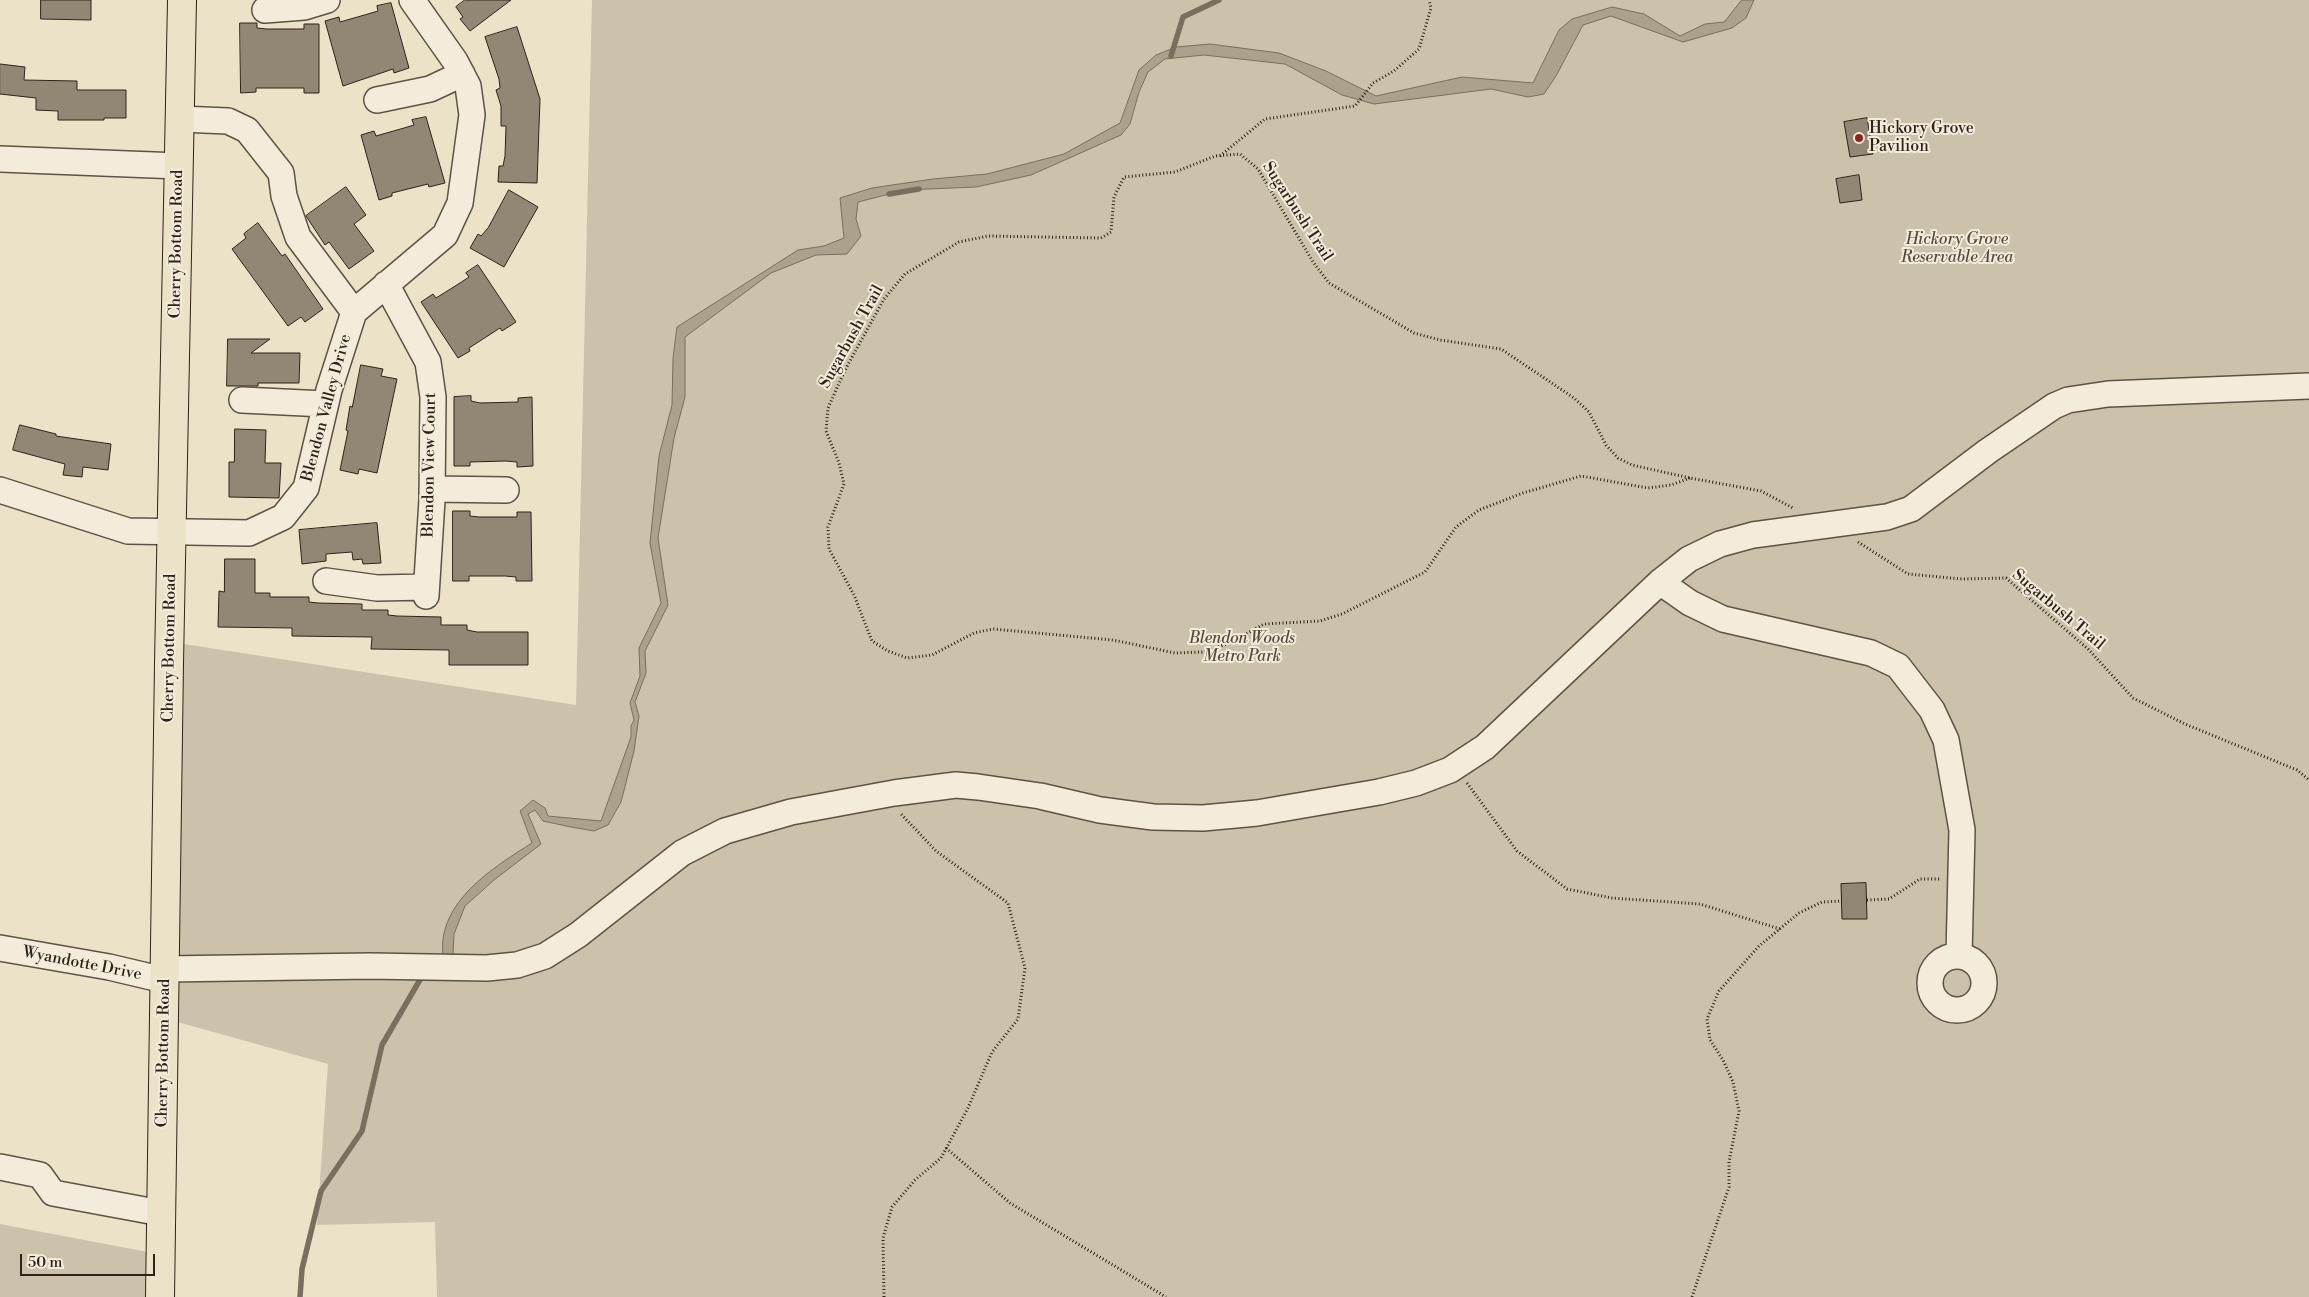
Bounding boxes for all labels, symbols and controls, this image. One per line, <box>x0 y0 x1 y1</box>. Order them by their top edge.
place label: Hickory Grove Pavilion <box>1869 119 1974 157</box>
marker: Hickory Grove Pavilion <box>1853 132 1865 144</box>
street label: Sugarbush Trail <box>1258 159 1336 265</box>
street label: Cherry Bottom Road <box>166 169 188 319</box>
park label: Hickory Grove Reservable Area <box>1901 230 2013 268</box>
street label: Sugarbush Trail <box>816 282 888 392</box>
street label: Blendon Valley Drive <box>298 332 356 484</box>
street label: Blendon View Court <box>419 392 441 538</box>
street label: Sugarbush Trail <box>2008 566 2108 654</box>
street label: Cherry Bottom Road <box>159 573 181 723</box>
park label: Blendon Woods Metro Park <box>1189 629 1295 667</box>
street label: Wyandotte Drive <box>21 943 143 985</box>
street label: Cherry Bottom Road <box>153 978 175 1128</box>
scale bar <box>22 1244 158 1276</box>
text: 50 m <box>28 1253 62 1272</box>

